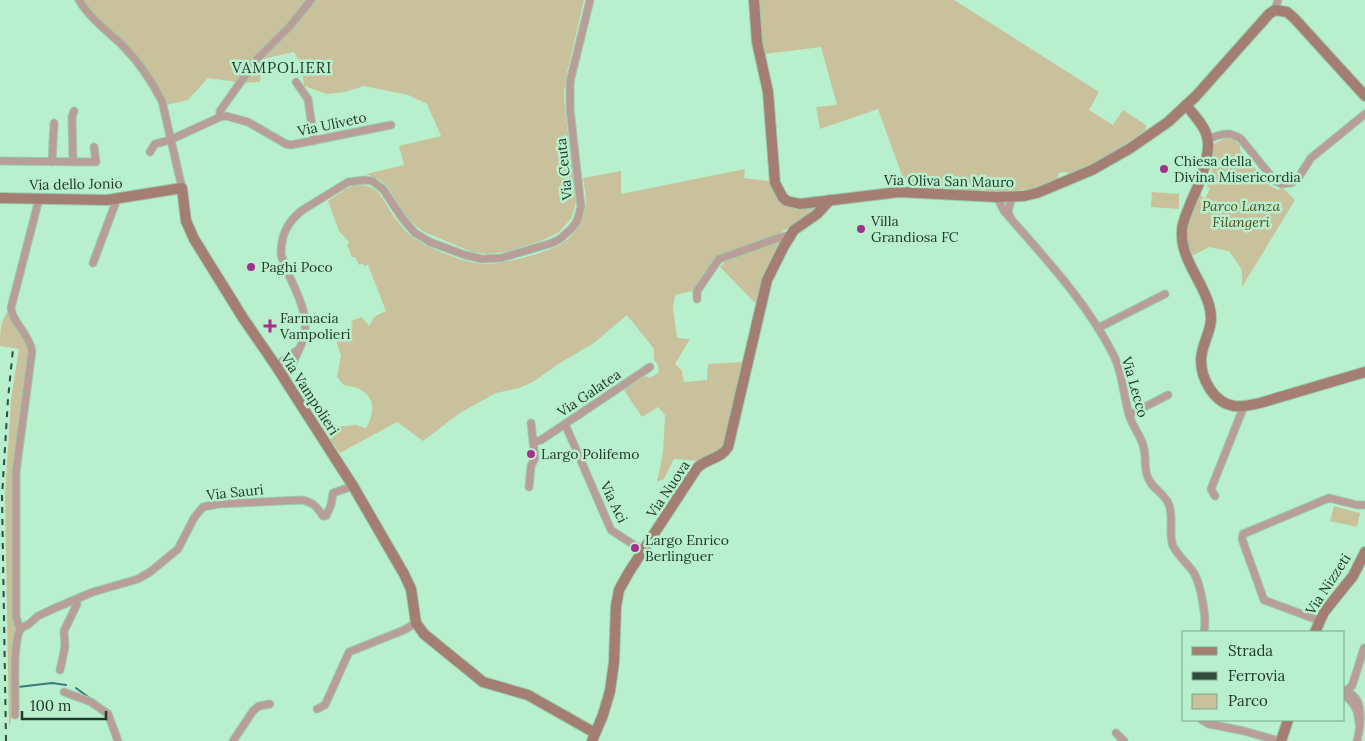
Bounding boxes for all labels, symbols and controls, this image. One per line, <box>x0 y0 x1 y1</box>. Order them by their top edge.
district label: VAMPOLIERI <box>231 58 332 77</box>
street label: Via Uliveto <box>295 108 368 140</box>
street label: Via Ceuta <box>552 137 576 202</box>
place label: Chiesa della Divina Misericordia <box>1174 152 1301 186</box>
marker: Chiesa della Divina Misericordia <box>1158 163 1170 175</box>
street label: Via Oliva San Mauro <box>883 171 1014 191</box>
street label: Via dello Jonio <box>28 174 123 194</box>
park label: Parco Lanza Filangeri <box>1202 197 1280 231</box>
place label: Villa Grandiosa FC <box>870 212 959 246</box>
marker: Villa Grandiosa FC <box>855 223 867 235</box>
place label: Paghi Poco <box>261 258 333 276</box>
marker: Paghi Poco <box>245 261 257 273</box>
place label: Farmacia Vampolieri <box>279 309 350 343</box>
marker: Farmacia Vampolieri <box>264 320 276 332</box>
street label: Via Vampolieri <box>276 349 343 438</box>
street label: Via Lecco <box>1117 354 1152 419</box>
street label: Via Galatea <box>553 365 624 421</box>
place label: Largo Polifemo <box>541 445 639 463</box>
marker: Largo Polifemo <box>525 448 537 460</box>
street label: Via Nuova <box>642 457 694 522</box>
street label: Via Aci <box>596 477 632 526</box>
street label: Via Sauri <box>205 480 264 504</box>
place label: Largo Enrico Berlinguer <box>645 531 729 565</box>
marker: Largo Enrico Berlinguer <box>629 542 641 554</box>
street label: Via Nizzeti <box>1301 550 1354 619</box>
legend <box>1182 631 1345 721</box>
text: Strada <box>1228 641 1273 660</box>
text: Ferrovia <box>1228 666 1286 685</box>
scale bar <box>22 688 106 720</box>
text: Parco <box>1228 691 1268 710</box>
text: 100 m <box>30 696 71 715</box>

